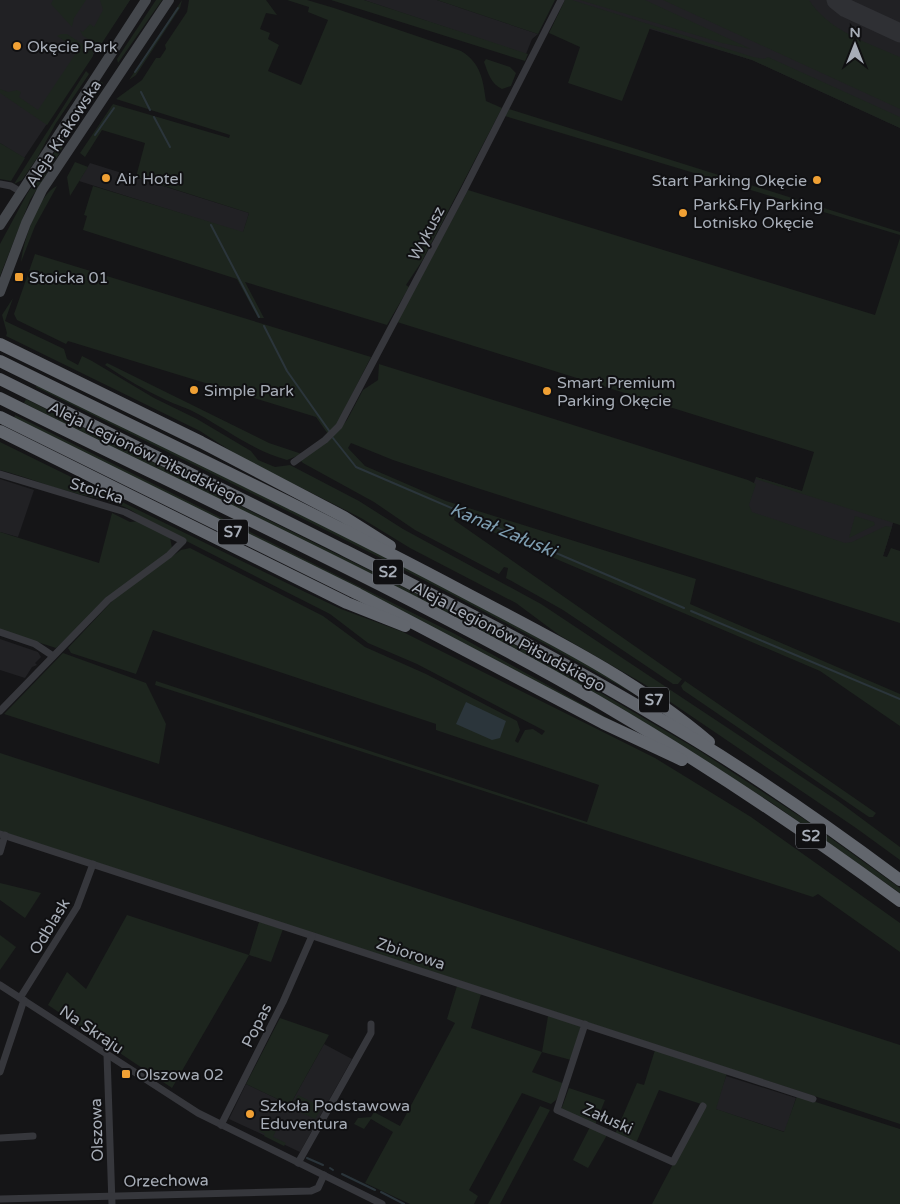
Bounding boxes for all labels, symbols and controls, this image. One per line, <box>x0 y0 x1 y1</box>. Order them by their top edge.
north arrow <box>830 20 880 70</box>
text: N <box>849 24 861 41</box>
place label: Okęcie Park <box>27 37 118 57</box>
marker: Okęcie Park <box>11 40 23 52</box>
street label: Aleja Krakowska <box>22 76 106 191</box>
place label: Air Hotel <box>116 169 183 189</box>
place label: Start Parking Okęcie <box>652 171 807 191</box>
marker: Air Hotel <box>100 172 112 184</box>
marker: Start Parking Okęcie <box>811 174 823 186</box>
place label: Park&Fly Parking Lotnisko Okęcie <box>693 195 823 233</box>
street label: Wykusz <box>404 203 450 264</box>
marker: Park&Fly Parking Lotnisko Okęcie <box>677 207 689 219</box>
place label: Stoicka 01 <box>29 268 109 288</box>
marker: Stoicka 01 <box>13 271 25 283</box>
place label: Smart Premium Parking Okęcie <box>557 373 675 411</box>
place label: Simple Park <box>204 381 294 401</box>
marker: Simple Park <box>188 384 200 396</box>
marker: Smart Premium Parking Okęcie <box>541 385 553 397</box>
street label: Aleja Legionów Piłsudskiego <box>45 398 248 510</box>
street label: Stoicka <box>67 473 126 509</box>
water label: Kanał Załuski <box>447 498 562 563</box>
road number: S7 <box>218 520 248 544</box>
road number: S2 <box>373 560 403 584</box>
street label: Aleja Legionów Piłsudskiego <box>409 577 609 696</box>
road number: S7 <box>639 688 669 712</box>
road number: S2 <box>796 824 826 848</box>
street label: Odblask <box>25 894 75 958</box>
street label: Zbiorowa <box>374 933 448 974</box>
street label: Popas <box>237 1000 276 1051</box>
street label: Na Skraju <box>55 1001 127 1059</box>
place label: Olszowa 02 <box>136 1065 224 1085</box>
marker: Olszowa 02 <box>120 1068 132 1080</box>
place label: Szkoła Podstawowa Eduventura <box>260 1096 410 1134</box>
street label: Olszowa <box>86 1098 108 1162</box>
street label: Załuski <box>579 1099 636 1139</box>
marker: Szkoła Podstawowa Eduventura <box>244 1108 256 1120</box>
street label: Orzechowa <box>123 1170 209 1192</box>

